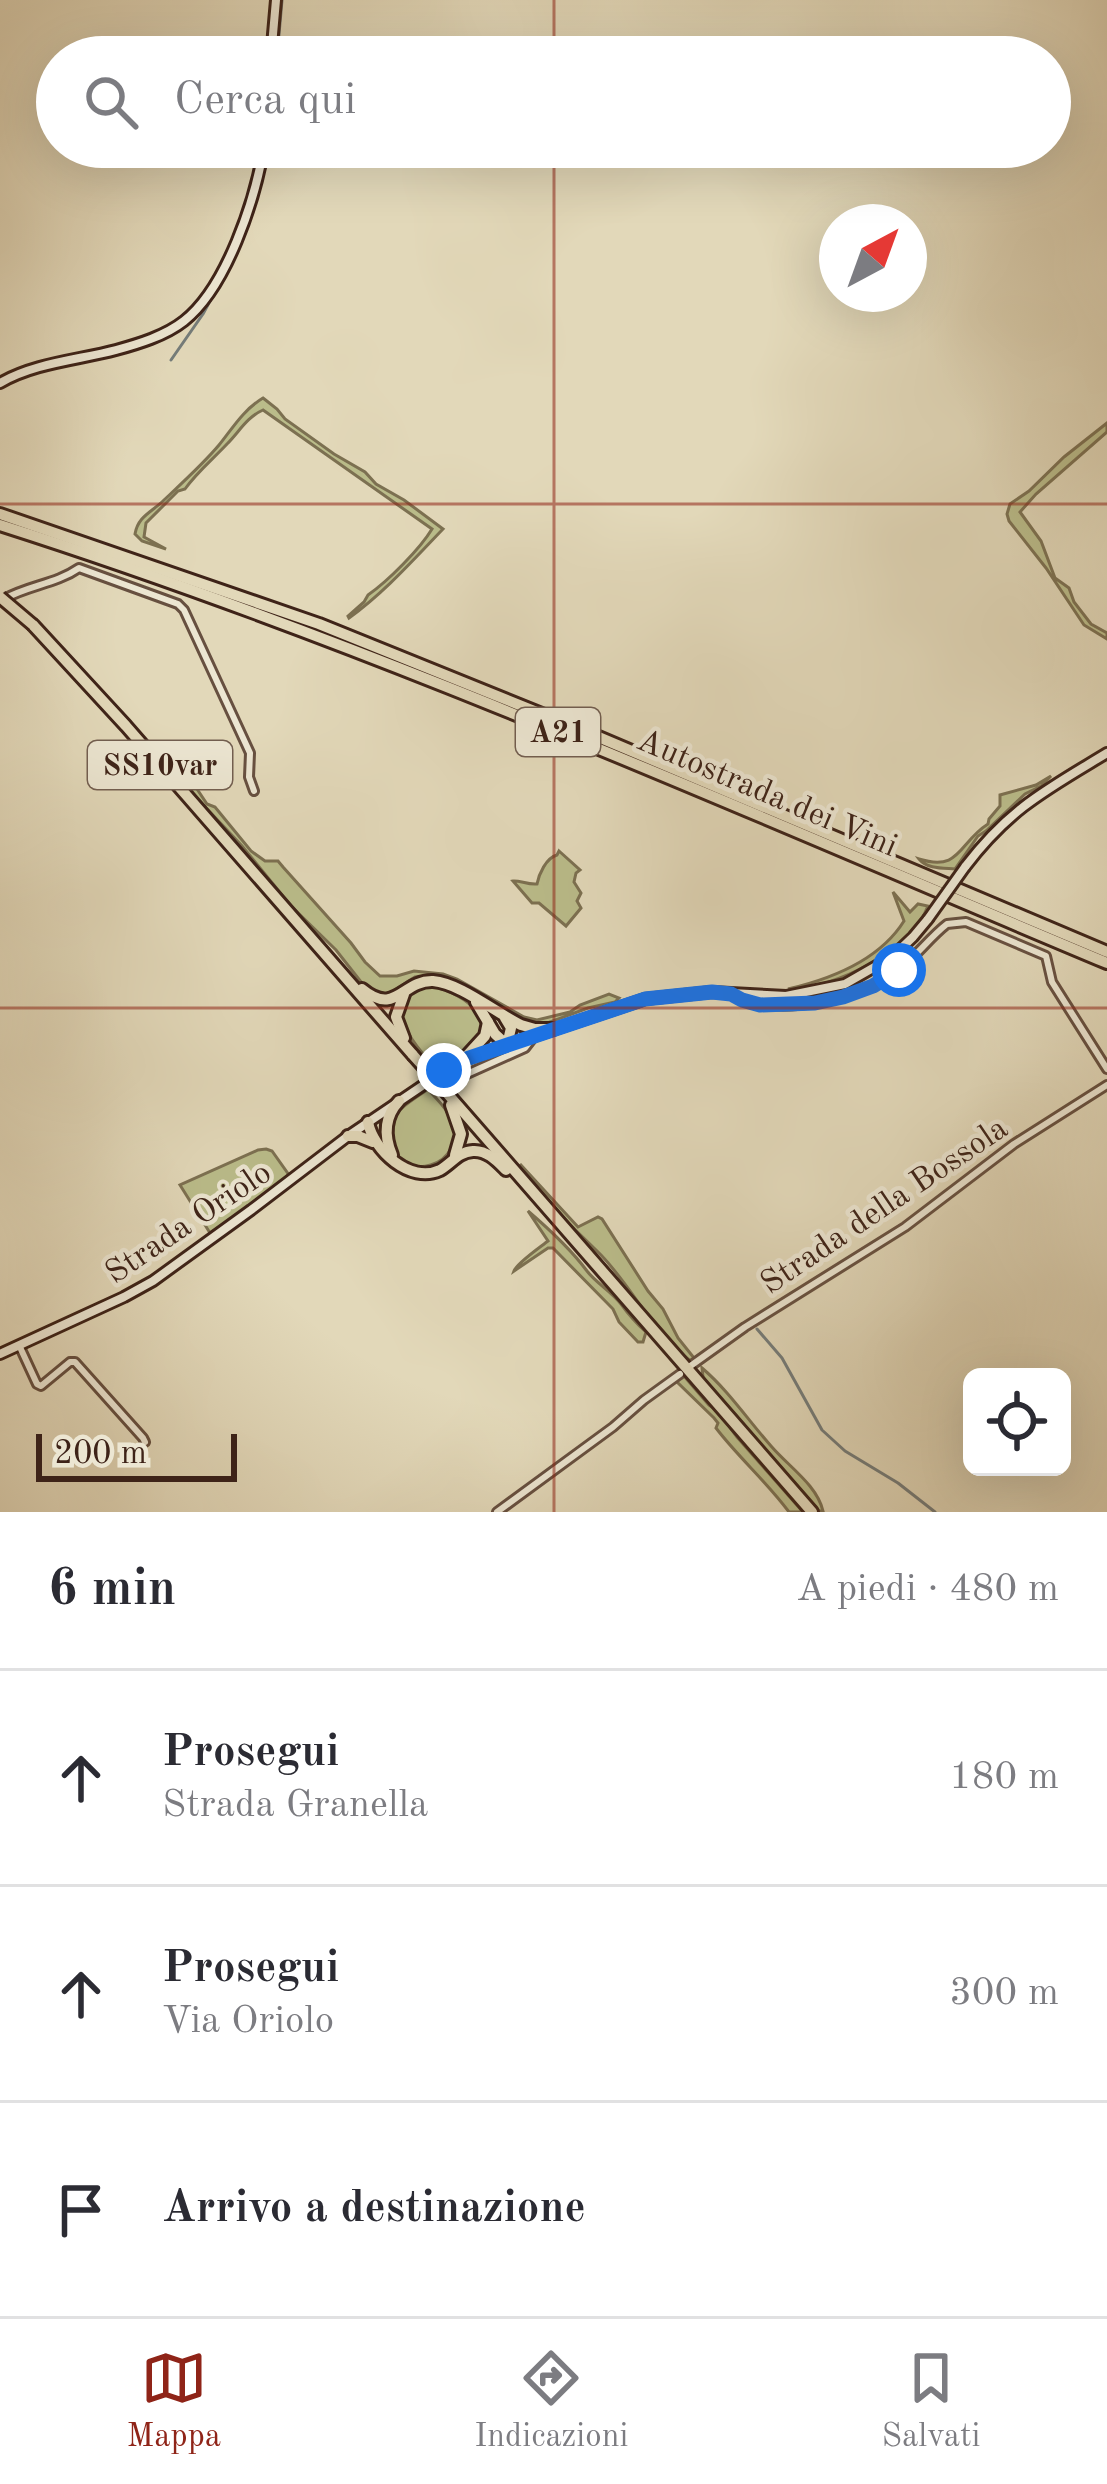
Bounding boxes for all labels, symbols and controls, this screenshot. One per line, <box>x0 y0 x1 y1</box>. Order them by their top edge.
search box <box>36 36 1071 168</box>
icon: search <box>78 69 144 135</box>
text: Cerca qui <box>174 79 357 124</box>
north arrow <box>819 204 927 312</box>
road number: A21 <box>516 708 600 756</box>
street label: Autostrada dei Vini <box>632 724 902 864</box>
road number: SS10var <box>88 741 232 789</box>
route start <box>872 943 926 997</box>
route end <box>417 1043 471 1097</box>
street label: Strada della Bossola <box>756 1112 1014 1302</box>
street label: Strada Oriolo <box>100 1157 278 1291</box>
map controls <box>963 1368 1071 1476</box>
button: locate <box>963 1368 1071 1476</box>
scale bar <box>36 1428 237 1481</box>
text: 200 m <box>54 1438 147 1471</box>
text: 6 min <box>48 1565 176 1616</box>
text: A piedi · 480 m <box>796 1570 1059 1609</box>
text: Prosegui <box>162 1731 339 1776</box>
icon: ahead <box>48 1745 114 1811</box>
text: 180 m <box>949 1758 1059 1797</box>
text: Strada Granella <box>162 1786 428 1825</box>
text: Prosegui <box>162 1947 339 1992</box>
icon: ahead <box>48 1961 114 2027</box>
text: 300 m <box>949 1974 1059 2013</box>
text: Via Oriolo <box>162 2002 334 2041</box>
icon: arrive <box>48 2177 114 2243</box>
text: Arrivo a destinazione <box>162 2187 586 2232</box>
tab: Mappa <box>127 2345 221 2458</box>
tab: Indicazioni <box>474 2345 628 2458</box>
tab: Salvati <box>882 2345 980 2458</box>

